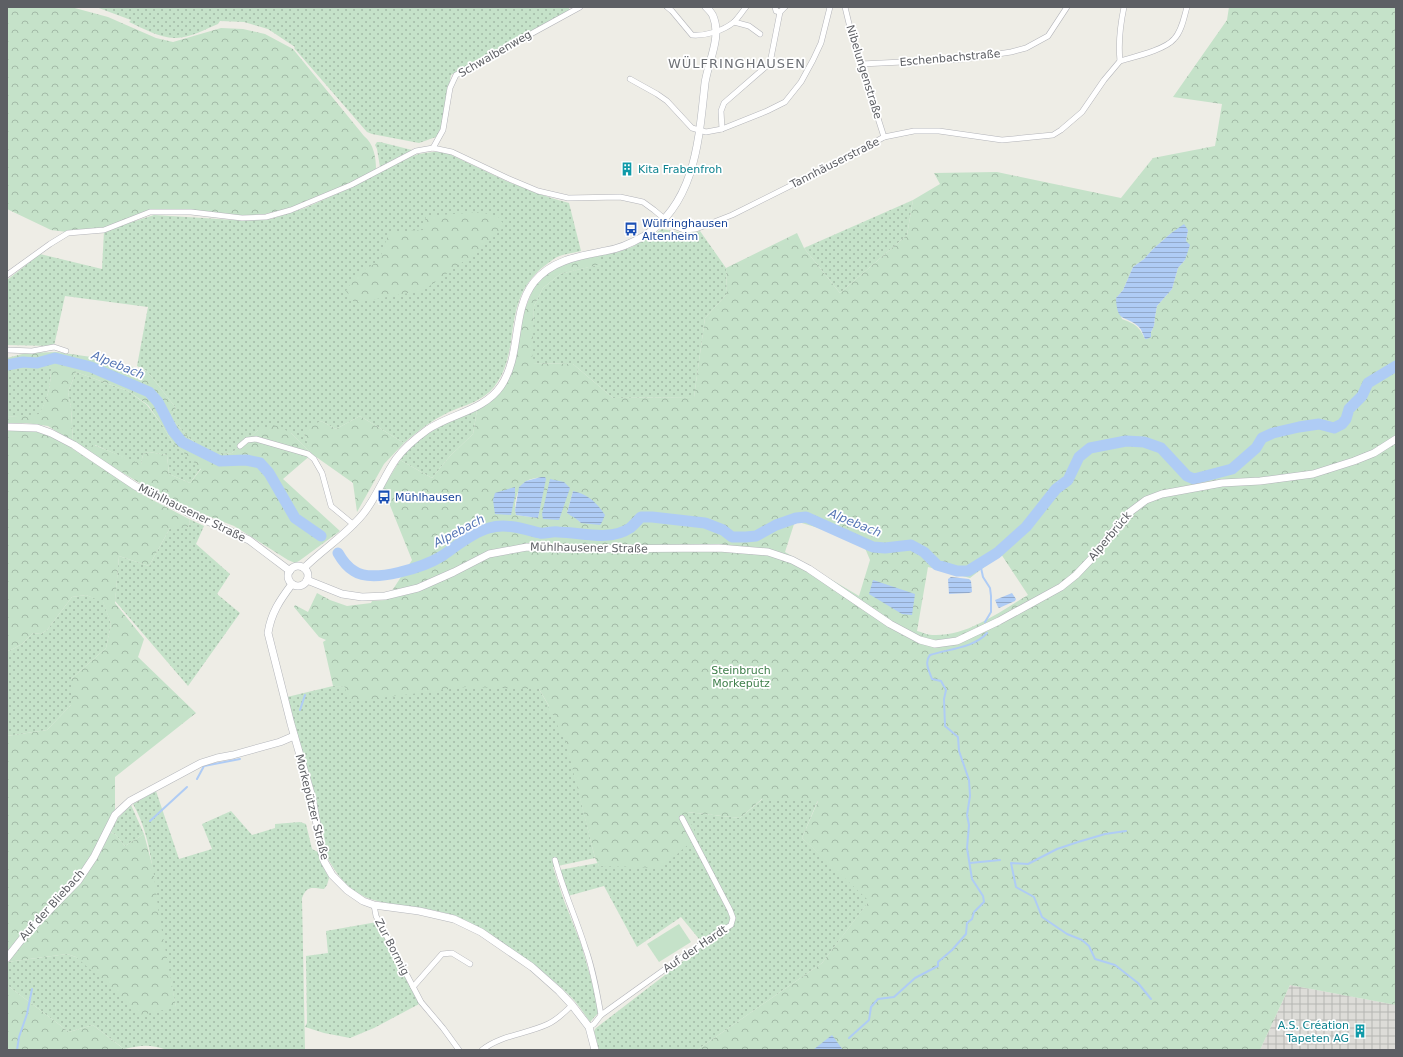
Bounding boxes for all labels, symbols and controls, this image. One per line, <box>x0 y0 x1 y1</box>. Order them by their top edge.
street label: Nibelungenstraße <box>843 23 885 121</box>
street label: Schwalbenweg <box>456 28 534 80</box>
street label: Eschenbachstraße <box>899 47 1001 69</box>
district label: WÜLFRINGHAUSEN <box>668 55 806 71</box>
street label: Tannhäuserstraße <box>787 135 882 192</box>
building icon: Kita Frabenfroh <box>619 161 635 177</box>
place label: Kita Frabenfroh <box>638 163 722 176</box>
place label: Wülfringhausen Altenheim <box>642 217 728 243</box>
bus stop icon: Wülfringhausen Altenheim <box>623 221 639 237</box>
water label: Alpebach <box>89 348 146 382</box>
street label: Mühlhausener Straße <box>136 481 248 545</box>
bus stop icon: Mühlhausen <box>376 489 392 505</box>
place label: Mühlhausen <box>395 491 462 504</box>
water label: Alpebach <box>826 506 883 540</box>
street label: Alperbrück <box>1086 508 1135 563</box>
water label: Alpebach <box>430 512 487 551</box>
street label: Mühlhausener Straße <box>530 540 648 556</box>
park label: Steinbruch Morkepütz <box>711 664 771 690</box>
street label: Morkepützer Straße <box>293 753 331 861</box>
street label: Auf der Bliebach <box>17 867 87 943</box>
street label: Zur Bormig <box>372 916 412 978</box>
street label: Auf der Hardt <box>661 922 730 975</box>
place label: A.S. Création Tapeten AG <box>1278 1019 1349 1045</box>
building icon: A.S. Création Tapeten AG <box>1352 1023 1368 1039</box>

